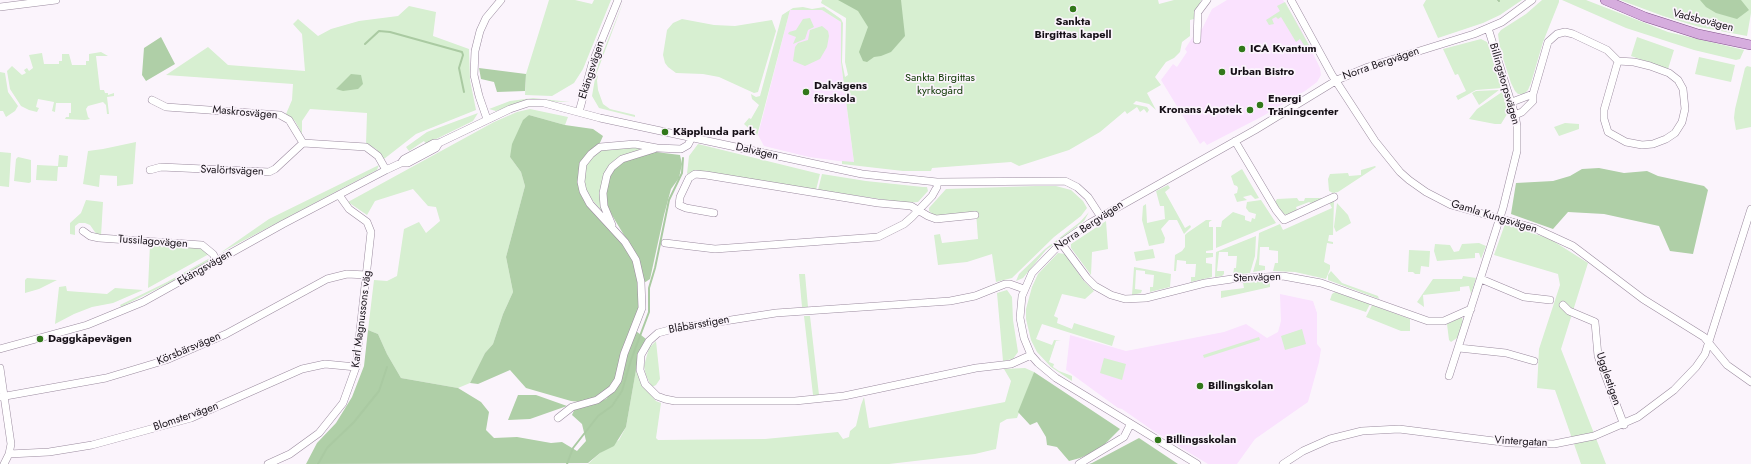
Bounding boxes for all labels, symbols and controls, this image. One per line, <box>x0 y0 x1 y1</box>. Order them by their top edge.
marker: Sankta Birgittas kapell <box>1068 4 1078 14</box>
street label: Vadsbovägen <box>1671 7 1735 35</box>
place label: Sankta Birgittas kapell <box>1035 15 1111 41</box>
street label: Ekängsvägen <box>576 39 608 101</box>
place label: ICA Kvantum <box>1250 42 1316 56</box>
street label: Billingstorpsvägen <box>1486 42 1522 126</box>
marker: ICA Kvantum <box>1237 44 1247 54</box>
street label: Norra Bergvägen <box>1341 45 1421 83</box>
place label: Urban Bistro <box>1230 65 1294 79</box>
marker: Urban Bistro <box>1217 67 1227 77</box>
park label: Sankta Birgittas kyrkogård <box>905 71 975 97</box>
place label: Dalvägens förskola <box>814 79 867 105</box>
marker: Dalvägens förskola <box>801 87 811 97</box>
place label: Energi Träningcenter <box>1268 92 1339 118</box>
marker: Energi Träningcenter <box>1255 100 1265 110</box>
place label: Kronans Apotek <box>1159 103 1242 117</box>
street label: Maskrosvägen <box>212 104 278 122</box>
marker: Kronans Apotek <box>1245 105 1255 115</box>
place label: Käpplunda park <box>673 125 755 139</box>
marker: Käpplunda park <box>660 127 670 137</box>
street label: Dalvägen <box>734 141 780 163</box>
street label: Svalörtsvägen <box>200 163 264 179</box>
street label: Norra Bergvägen <box>1052 198 1126 254</box>
street label: Gamla Kungsvägen <box>1449 198 1539 236</box>
street label: Tussilagovägen <box>118 233 188 251</box>
street label: Ekängsvägen <box>175 247 235 289</box>
street label: Karl Magnussons väg <box>349 270 375 368</box>
street label: Stenvägen <box>1233 271 1281 285</box>
street label: Blåbärsstigen <box>668 313 730 337</box>
street label: Körsbärsvägen <box>155 330 223 368</box>
place label: Daggkåpevägen <box>48 332 132 346</box>
marker: Daggkåpevägen <box>35 334 45 344</box>
street label: Ugglestigen <box>1593 351 1623 407</box>
place label: Billingskolan <box>1208 379 1273 393</box>
marker: Billingskolan <box>1195 381 1205 391</box>
street label: Blomstervägen <box>152 400 220 434</box>
place label: Billingsskolan <box>1166 433 1236 447</box>
street label: Vintergatan <box>1494 434 1548 450</box>
marker: Billingsskolan <box>1153 435 1163 445</box>

